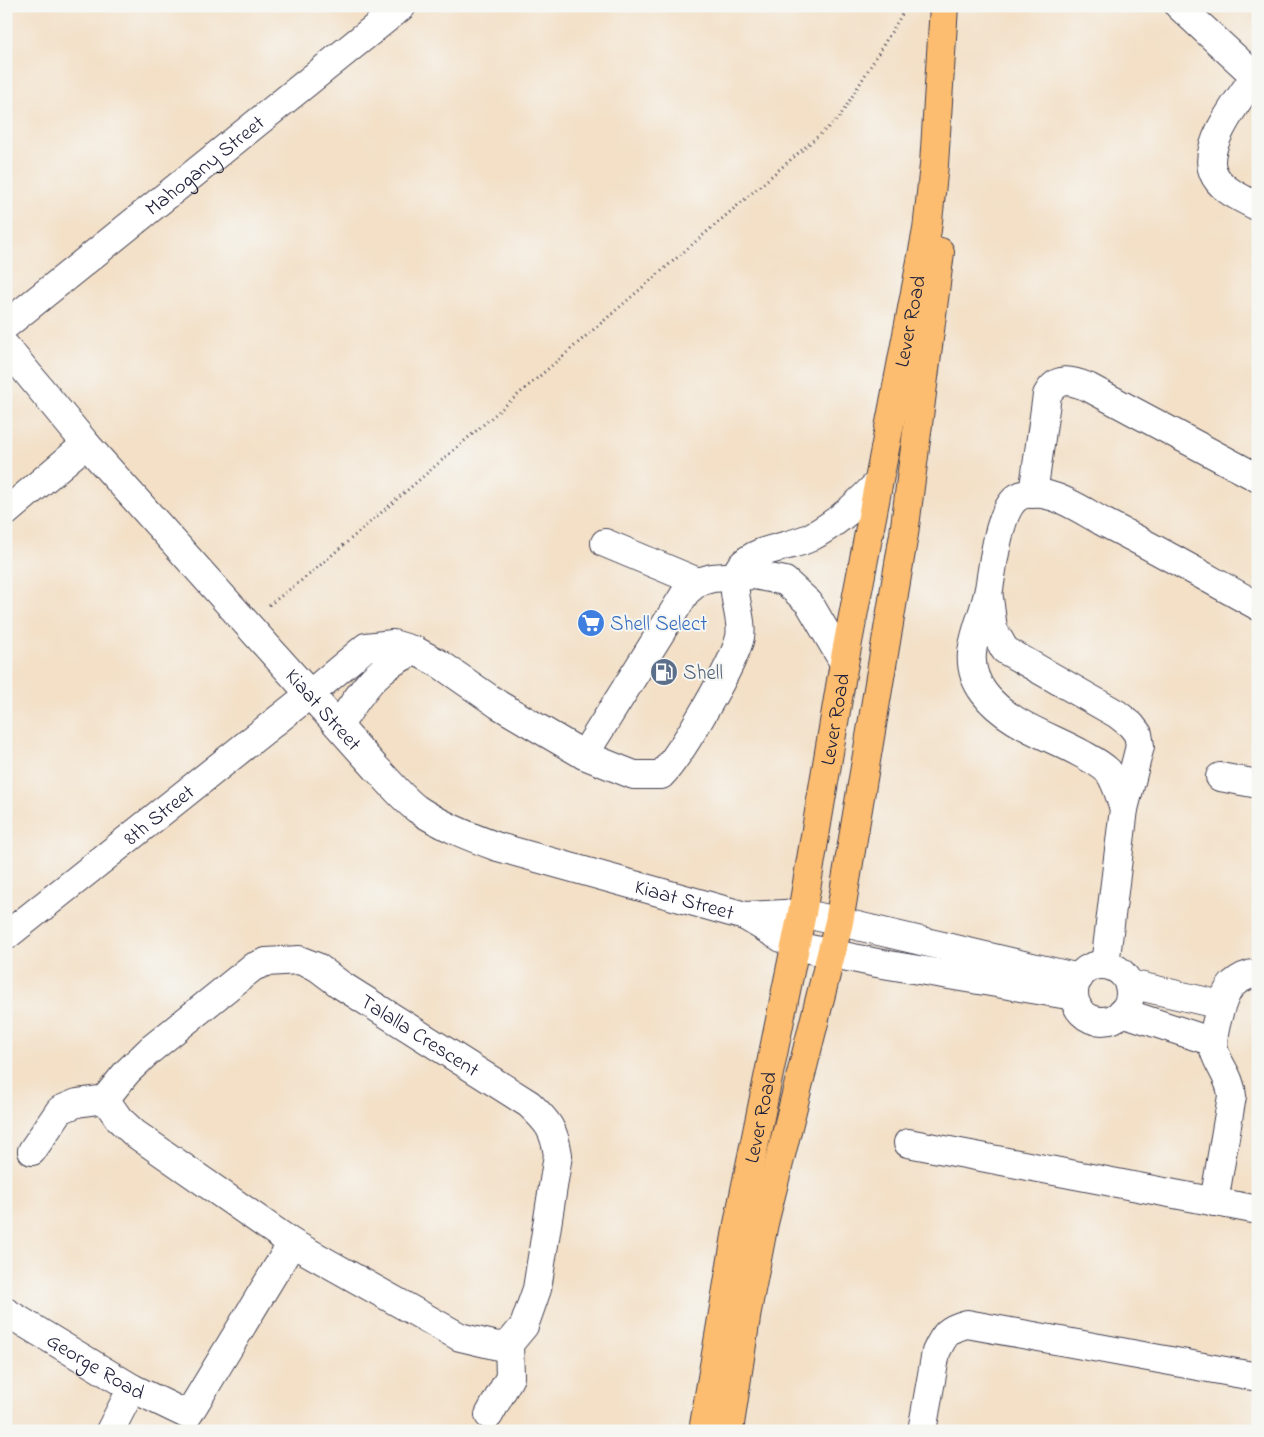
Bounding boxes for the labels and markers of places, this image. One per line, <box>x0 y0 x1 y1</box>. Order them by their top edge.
supermarket icon: Shell Select <box>576 608 606 638</box>
place label: Shell Select <box>610 610 707 640</box>
fuel station icon: Shell <box>649 657 679 687</box>
place label: Shell <box>683 659 723 689</box>

